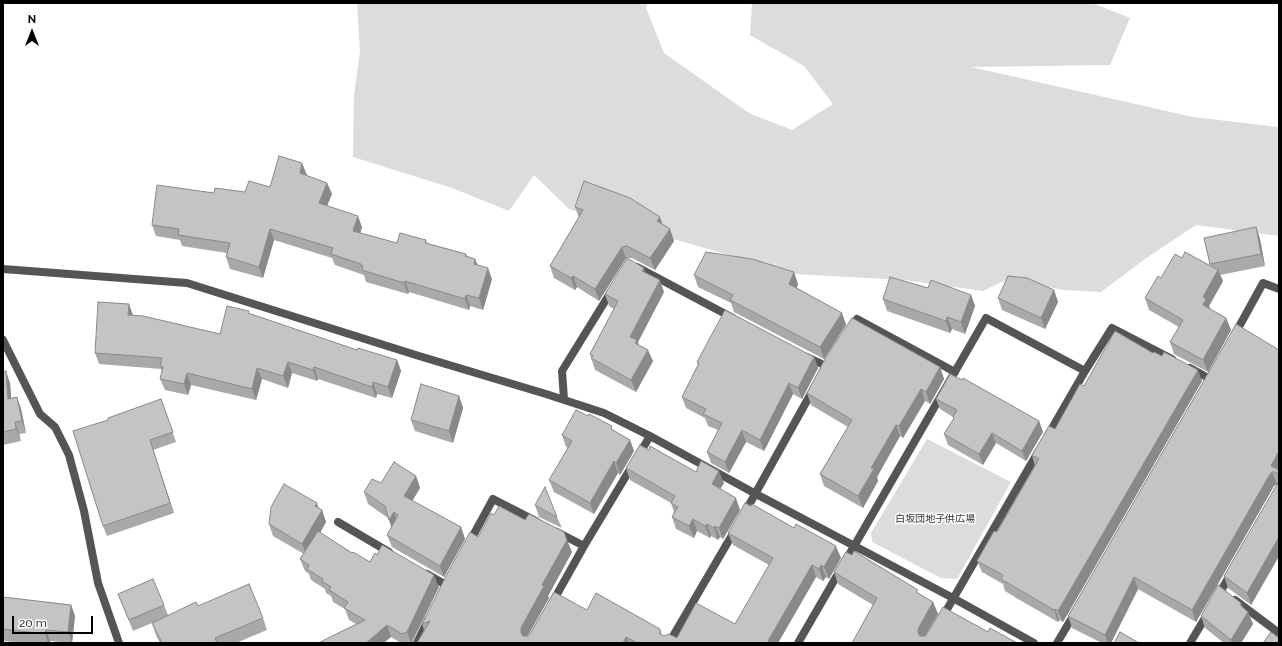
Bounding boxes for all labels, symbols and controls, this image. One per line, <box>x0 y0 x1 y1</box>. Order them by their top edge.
north arrow <box>12 12 52 52</box>
text: N <box>28 13 36 26</box>
park label: 白坂団地子供広場 <box>895 513 975 525</box>
scale bar <box>14 608 95 634</box>
text: 20 m <box>19 616 47 630</box>

